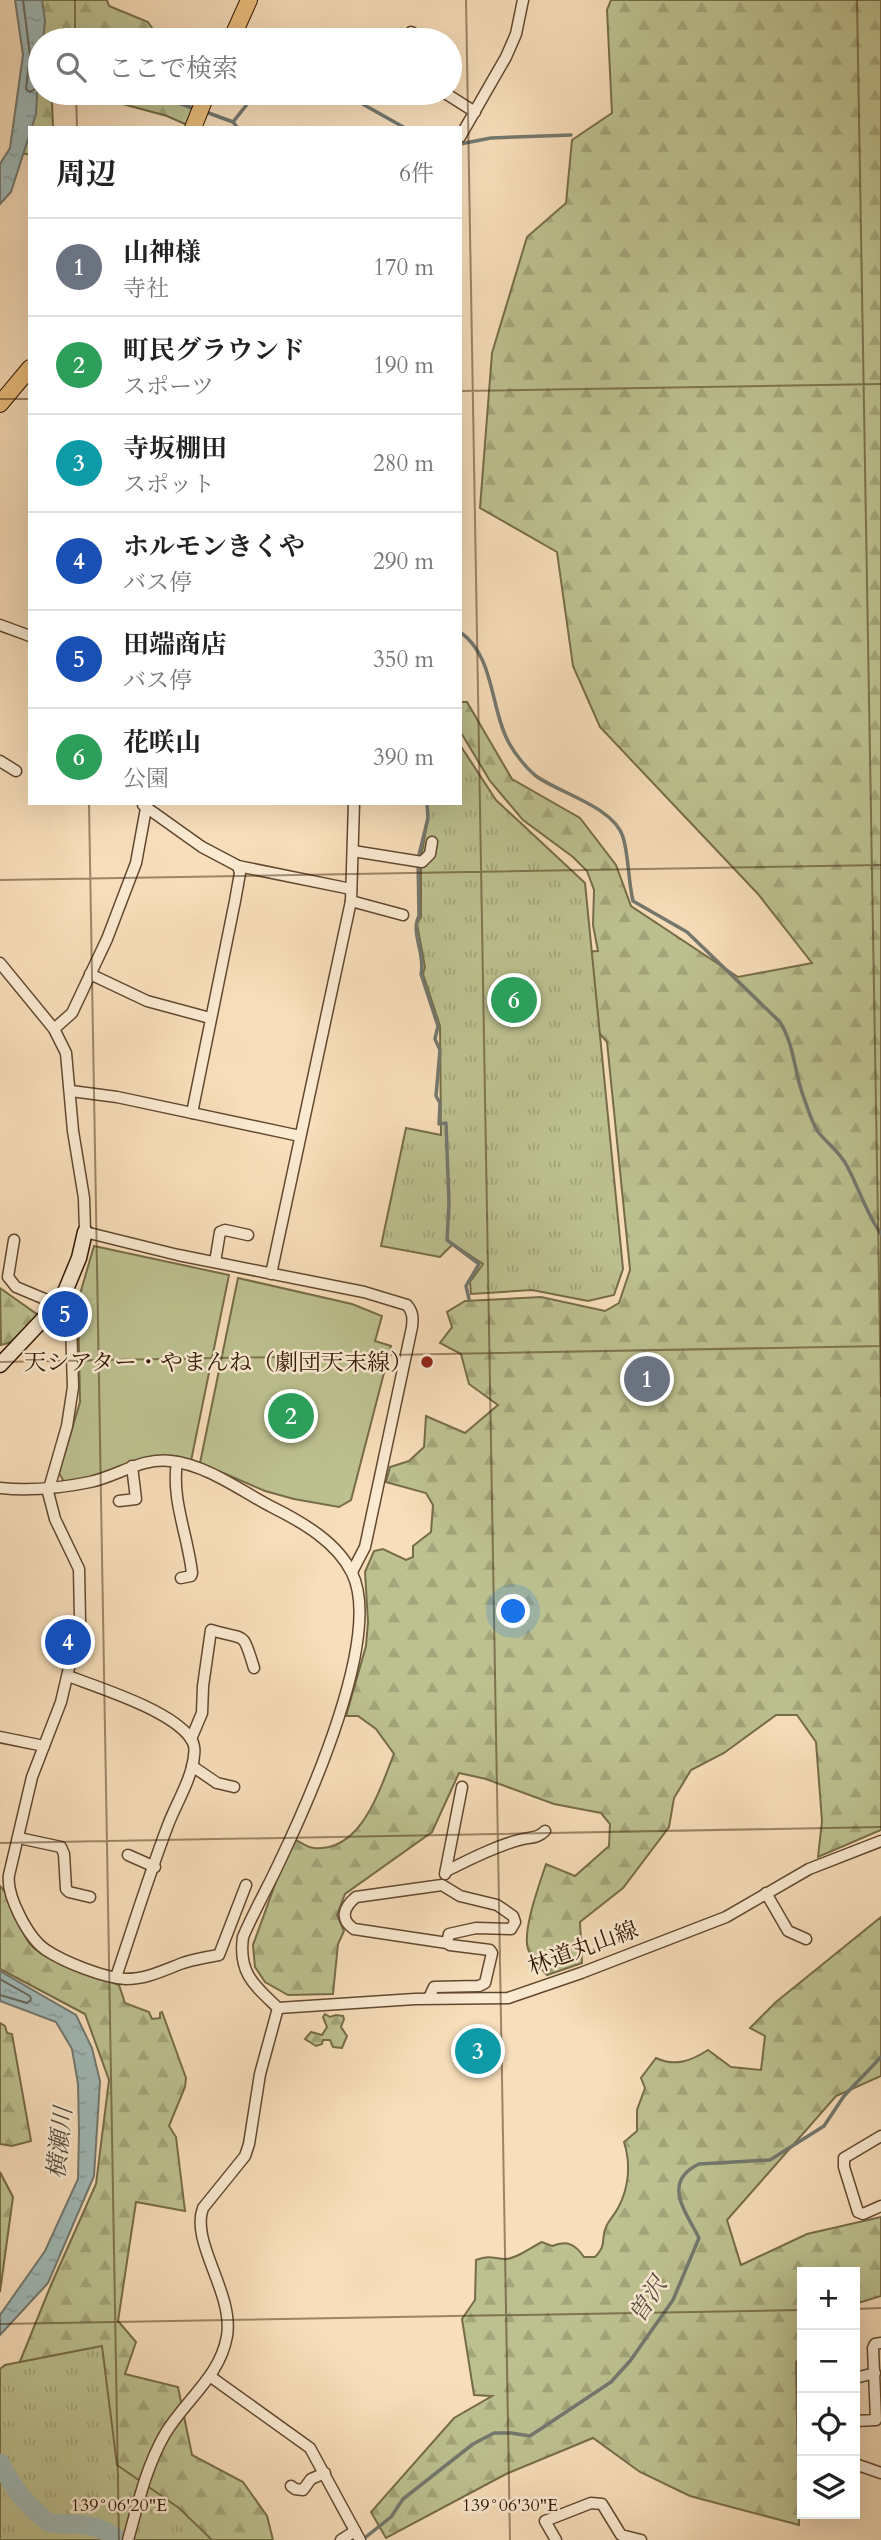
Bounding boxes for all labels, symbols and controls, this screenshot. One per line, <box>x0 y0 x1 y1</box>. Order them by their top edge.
search box <box>28 28 462 105</box>
icon: search <box>52 48 90 86</box>
text: ここで検索 <box>108 51 238 86</box>
text: 周辺 <box>56 154 116 195</box>
text: 6件 <box>399 158 434 189</box>
text: 山神様 <box>123 235 201 270</box>
text: 1 <box>73 252 85 283</box>
text: 170 m <box>373 252 434 283</box>
text: 寺社 <box>123 273 169 304</box>
text: 町民グラウンド <box>123 333 305 368</box>
text: 2 <box>73 350 85 381</box>
text: 190 m <box>373 350 434 381</box>
text: スポーツ <box>123 371 214 402</box>
text: 寺坂棚田 <box>123 431 227 466</box>
text: 3 <box>73 448 85 479</box>
text: 280 m <box>373 448 434 479</box>
text: スポット <box>123 469 215 500</box>
text: ホルモンきくや <box>123 529 305 564</box>
text: 4 <box>73 546 85 577</box>
text: 290 m <box>373 546 434 577</box>
text: バス停 <box>123 567 192 598</box>
text: 田端商店 <box>123 627 227 662</box>
text: 5 <box>73 644 85 675</box>
text: 350 m <box>373 644 434 675</box>
text: バス停 <box>123 665 192 696</box>
text: 花咲山 <box>123 725 201 760</box>
text: 6 <box>73 742 85 773</box>
text: 390 m <box>373 742 434 773</box>
text: 公園 <box>123 763 169 794</box>
pin: 6 <box>491 974 537 1026</box>
pin: 5 <box>42 1288 88 1340</box>
place label: 天シアター・やまんね（劇団天末線） <box>24 1347 413 1378</box>
pin: 1 <box>624 1353 670 1405</box>
marker: 天シアター・やまんね（劇団天末線） <box>419 1354 435 1370</box>
pin: 2 <box>268 1390 314 1442</box>
your location <box>496 1594 530 1628</box>
pin: 4 <box>45 1616 91 1668</box>
street label: 林道丸山線 <box>524 1914 642 1982</box>
pin: 3 <box>455 2025 501 2077</box>
water label: 横瀬川 <box>40 2102 80 2181</box>
map controls <box>797 2267 860 2519</box>
button: + <box>797 2267 860 2330</box>
water label: 曽沢 <box>621 2268 677 2329</box>
button: − <box>797 2330 860 2393</box>
button: locate <box>797 2393 860 2456</box>
button: layers <box>797 2456 860 2519</box>
text: 139°06'20"E <box>71 2493 167 2518</box>
text: 139°06'30"E <box>462 2493 558 2518</box>

